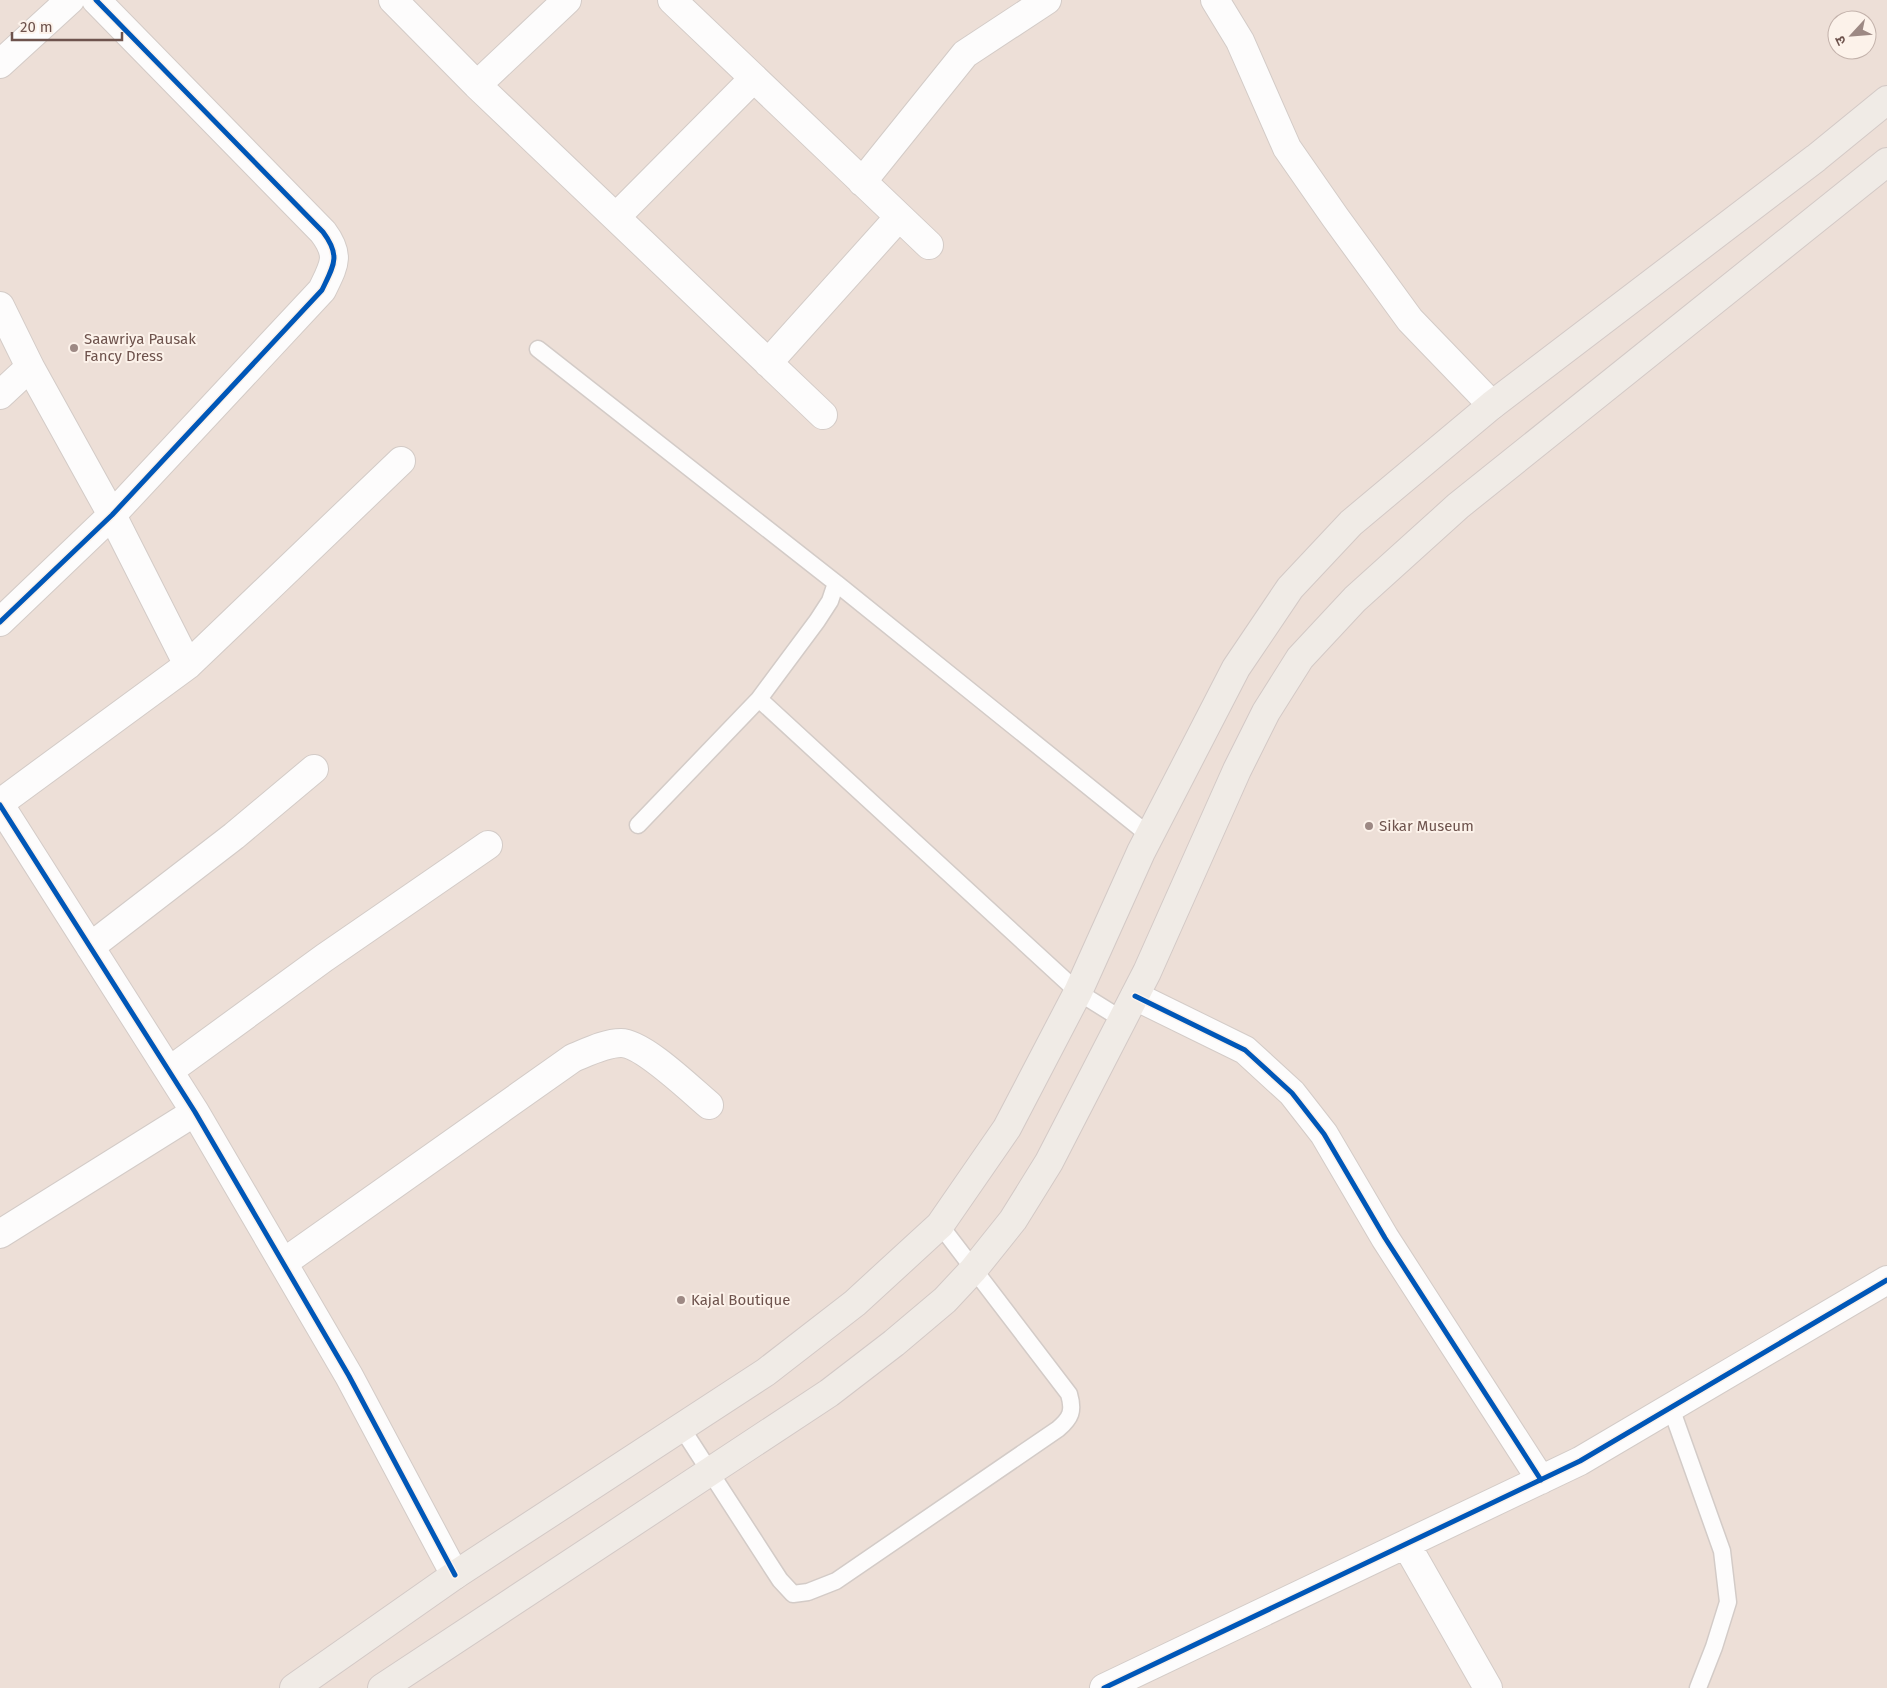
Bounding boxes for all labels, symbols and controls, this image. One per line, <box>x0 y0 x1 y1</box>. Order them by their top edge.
scale bar <box>12 10 122 42</box>
north arrow <box>1827 10 1877 60</box>
text: 20 m <box>20 18 53 36</box>
text: उ <box>1831 32 1850 48</box>
place label: Saawriya Pausak Fancy Dress <box>84 330 196 365</box>
marker: Saawriya Pausak Fancy Dress <box>68 342 80 354</box>
place label: Sikar Museum <box>1379 817 1474 835</box>
marker: Sikar Museum <box>1363 820 1375 832</box>
place label: Kajal Boutique <box>691 1291 790 1309</box>
marker: Kajal Boutique <box>675 1294 687 1306</box>

